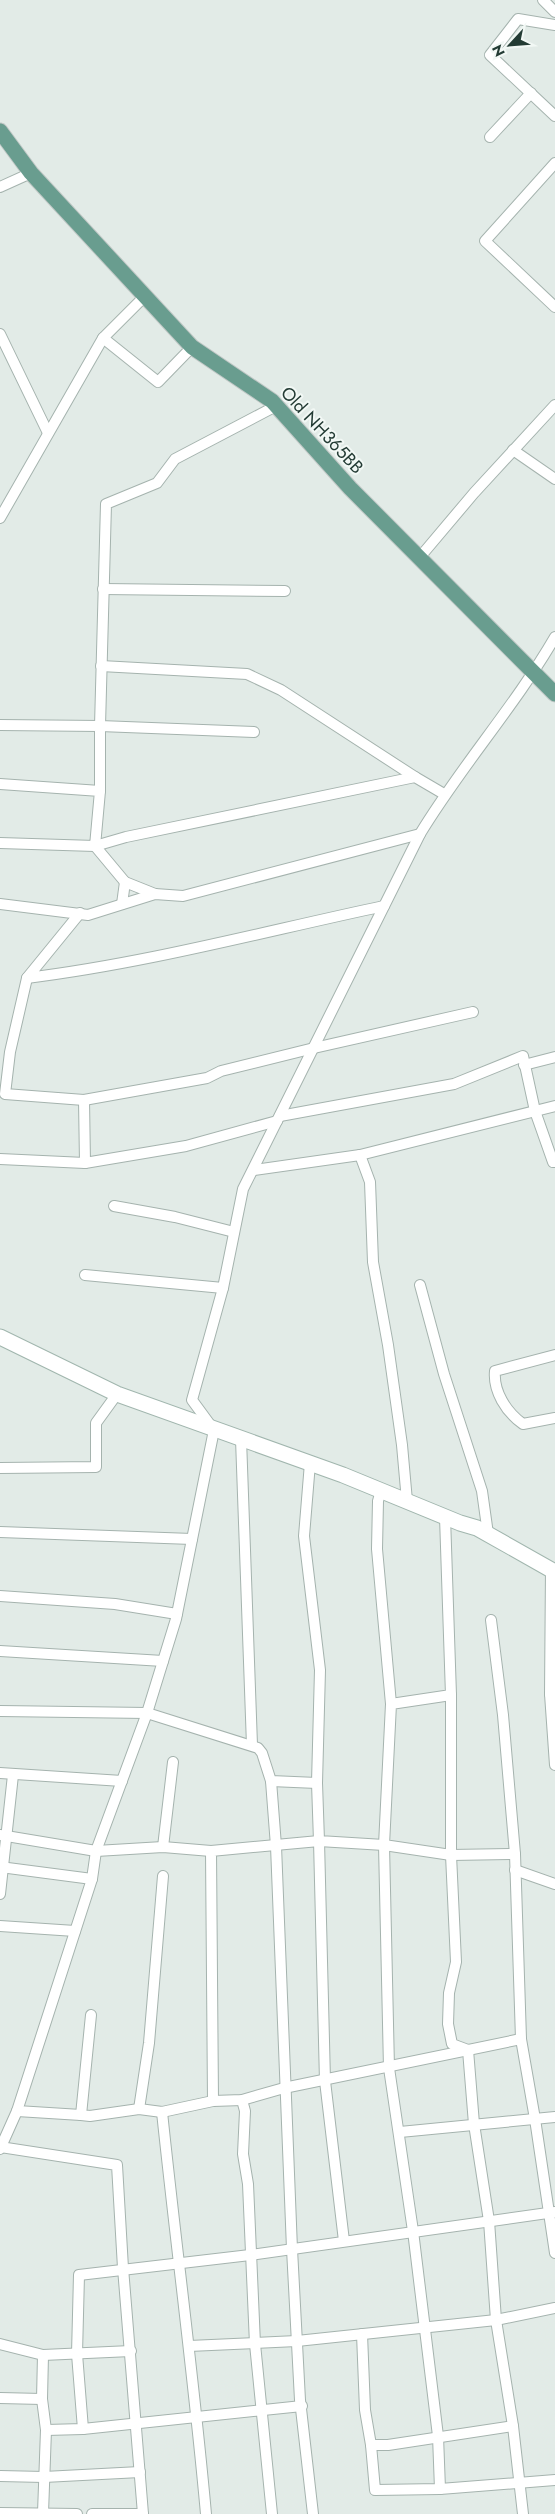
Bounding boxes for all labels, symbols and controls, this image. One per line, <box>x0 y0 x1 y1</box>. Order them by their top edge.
north arrow <box>485 20 535 70</box>
text: N <box>487 41 510 60</box>
street label: Old NH365BB <box>275 380 369 480</box>

